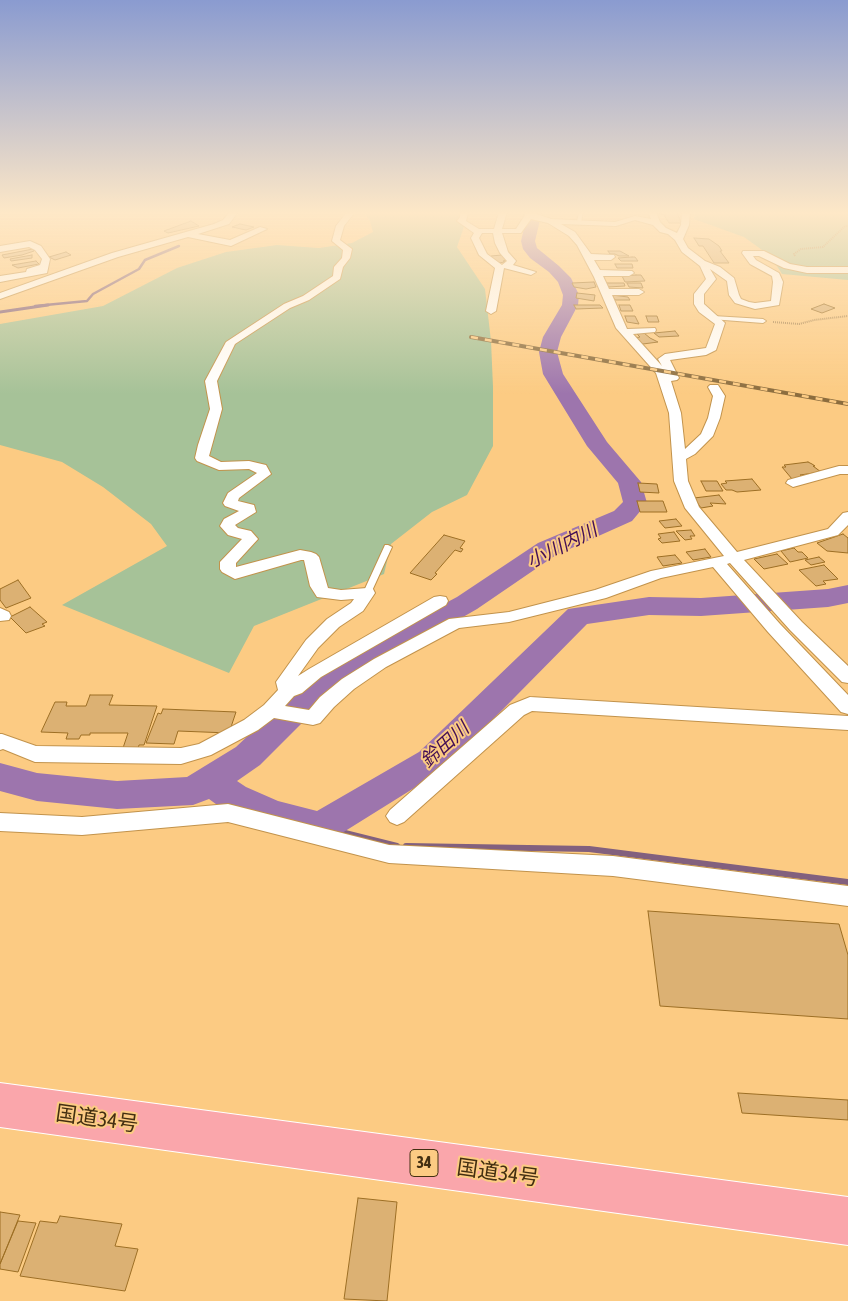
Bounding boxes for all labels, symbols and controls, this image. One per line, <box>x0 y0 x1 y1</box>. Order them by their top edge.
water label: 小川内川 <box>523 519 601 573</box>
water label: 鈴田川 <box>416 717 474 773</box>
street label: 国道34号 <box>54 1101 140 1137</box>
road number: 34 <box>410 1150 438 1176</box>
street label: 国道34号 <box>455 1155 541 1191</box>

